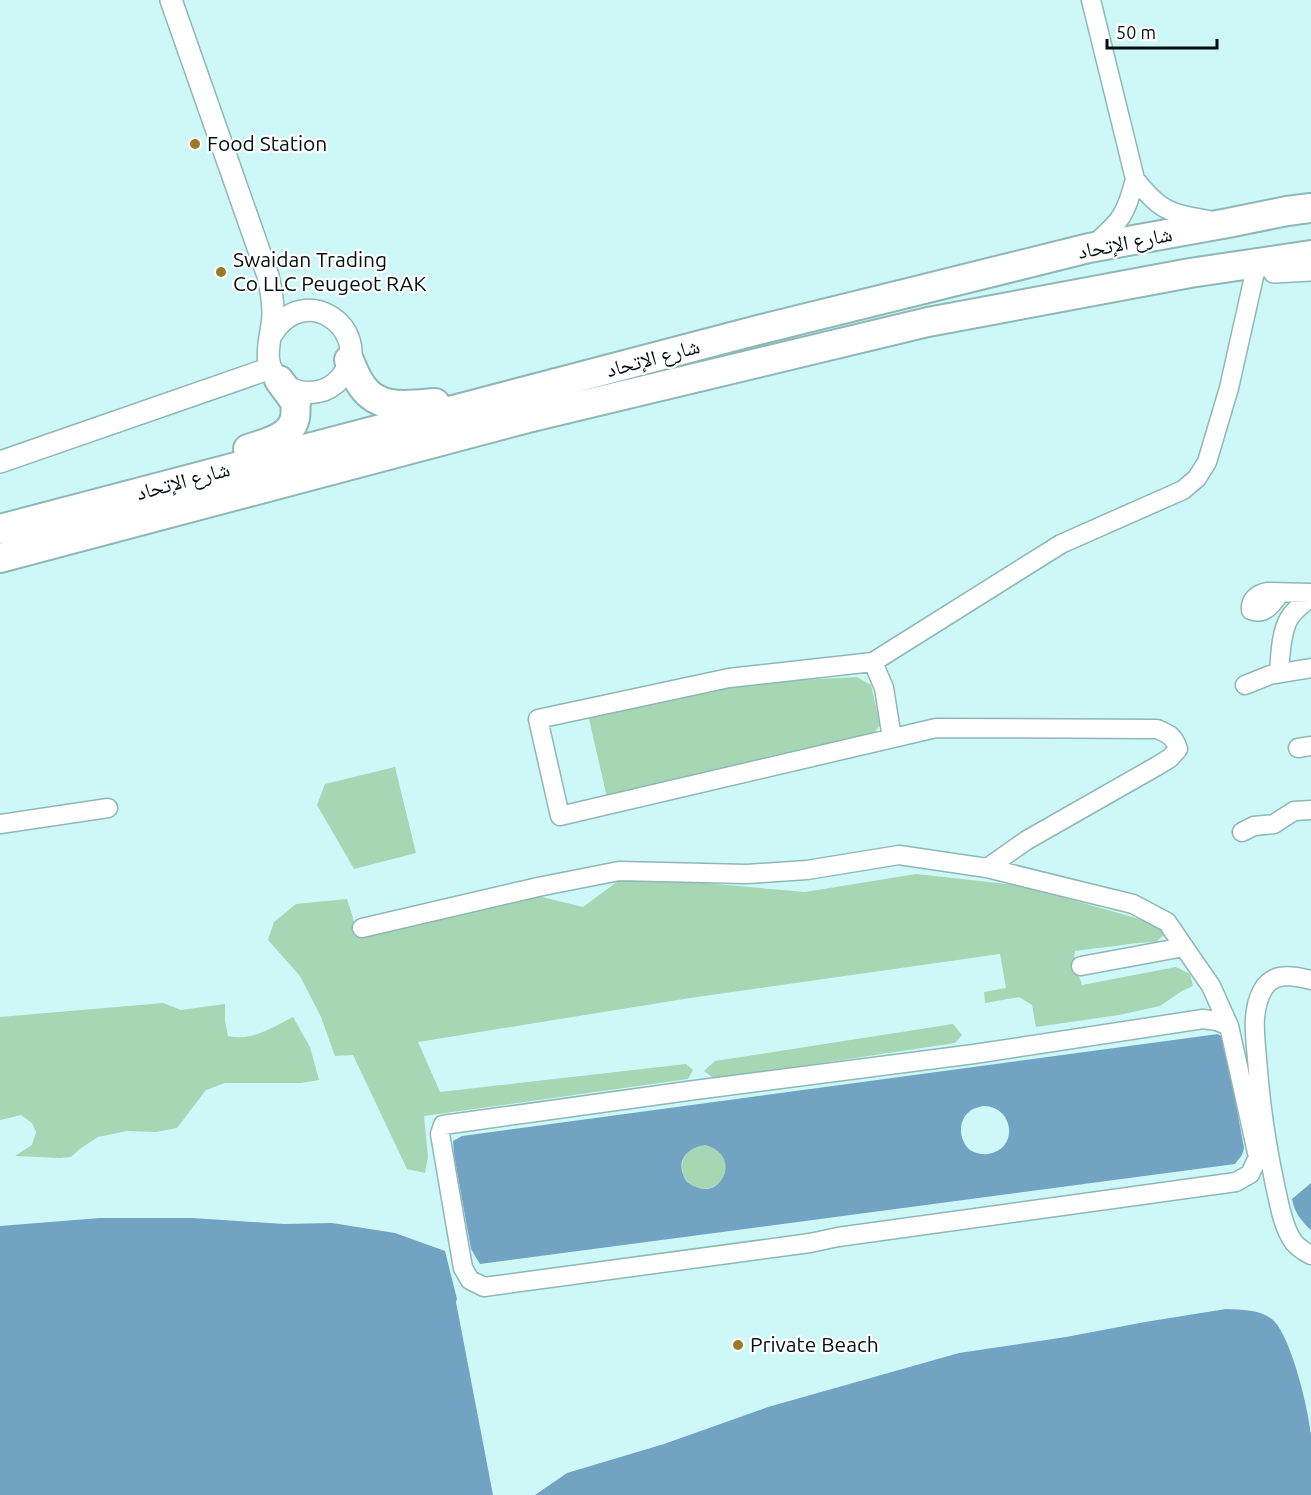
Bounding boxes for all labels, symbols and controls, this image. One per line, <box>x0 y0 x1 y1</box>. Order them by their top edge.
scale bar <box>1107 12 1216 50</box>
text: 50 m <box>1116 22 1156 42</box>
place label: Food Station <box>207 131 327 155</box>
marker: Food Station <box>188 137 202 151</box>
street label: شارع الإتحاد <box>1075 221 1175 265</box>
place label: Swaidan Trading Co LLC Peugeot RAK <box>233 247 426 295</box>
marker: Swaidan Trading Co LLC Peugeot RAK <box>214 265 228 279</box>
street label: شارع الإتحاد <box>603 333 703 383</box>
street label: شارع الإتحاد <box>133 456 233 506</box>
place label: Private Beach <box>750 1332 879 1356</box>
marker: Private Beach <box>731 1338 745 1352</box>

